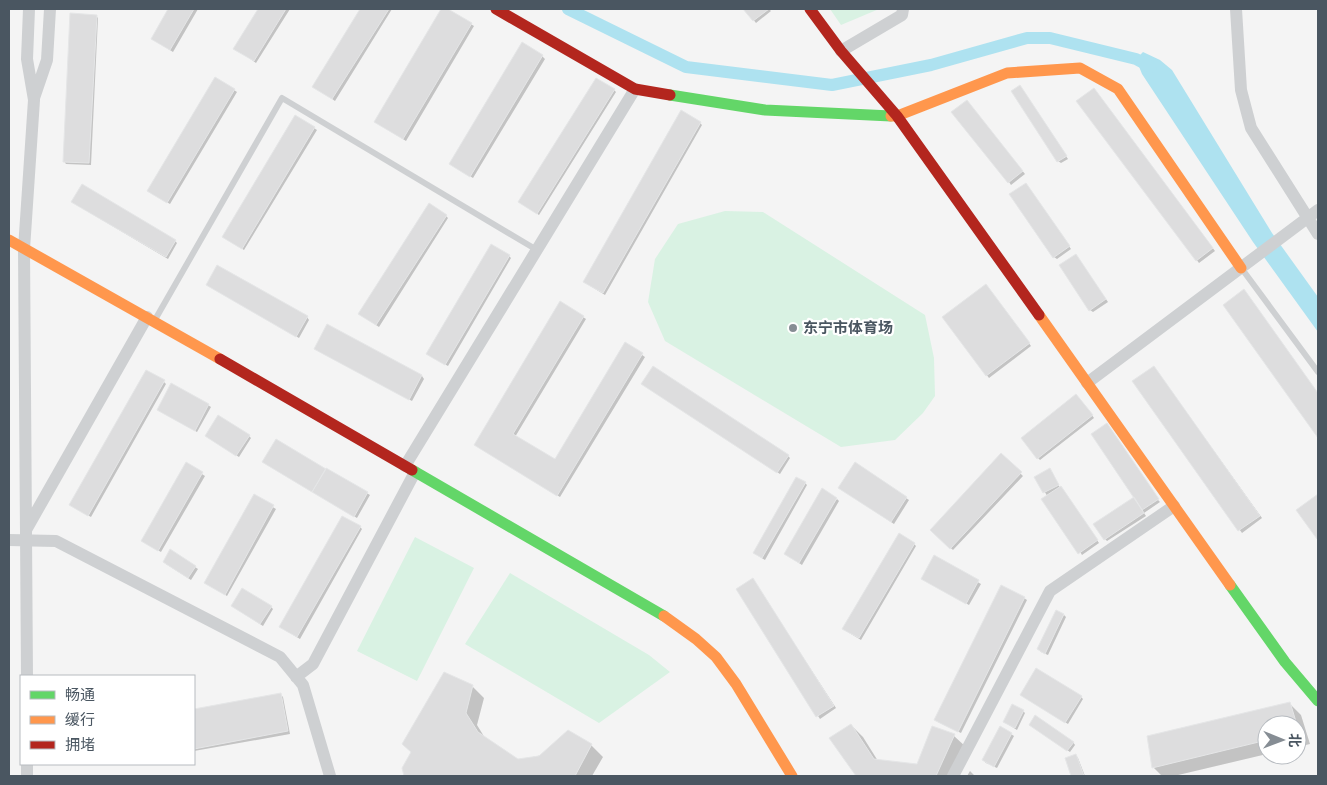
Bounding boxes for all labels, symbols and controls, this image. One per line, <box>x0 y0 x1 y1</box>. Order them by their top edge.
place label: 东宁市体育场 <box>803 318 893 339</box>
marker: 东宁市体育场 <box>787 322 799 334</box>
legend <box>20 675 195 765</box>
text: 畅通 <box>65 685 95 706</box>
text: 缓行 <box>65 710 95 731</box>
north arrow <box>1257 715 1307 765</box>
text: 北 <box>1284 733 1304 747</box>
text: 拥堵 <box>65 735 95 756</box>

